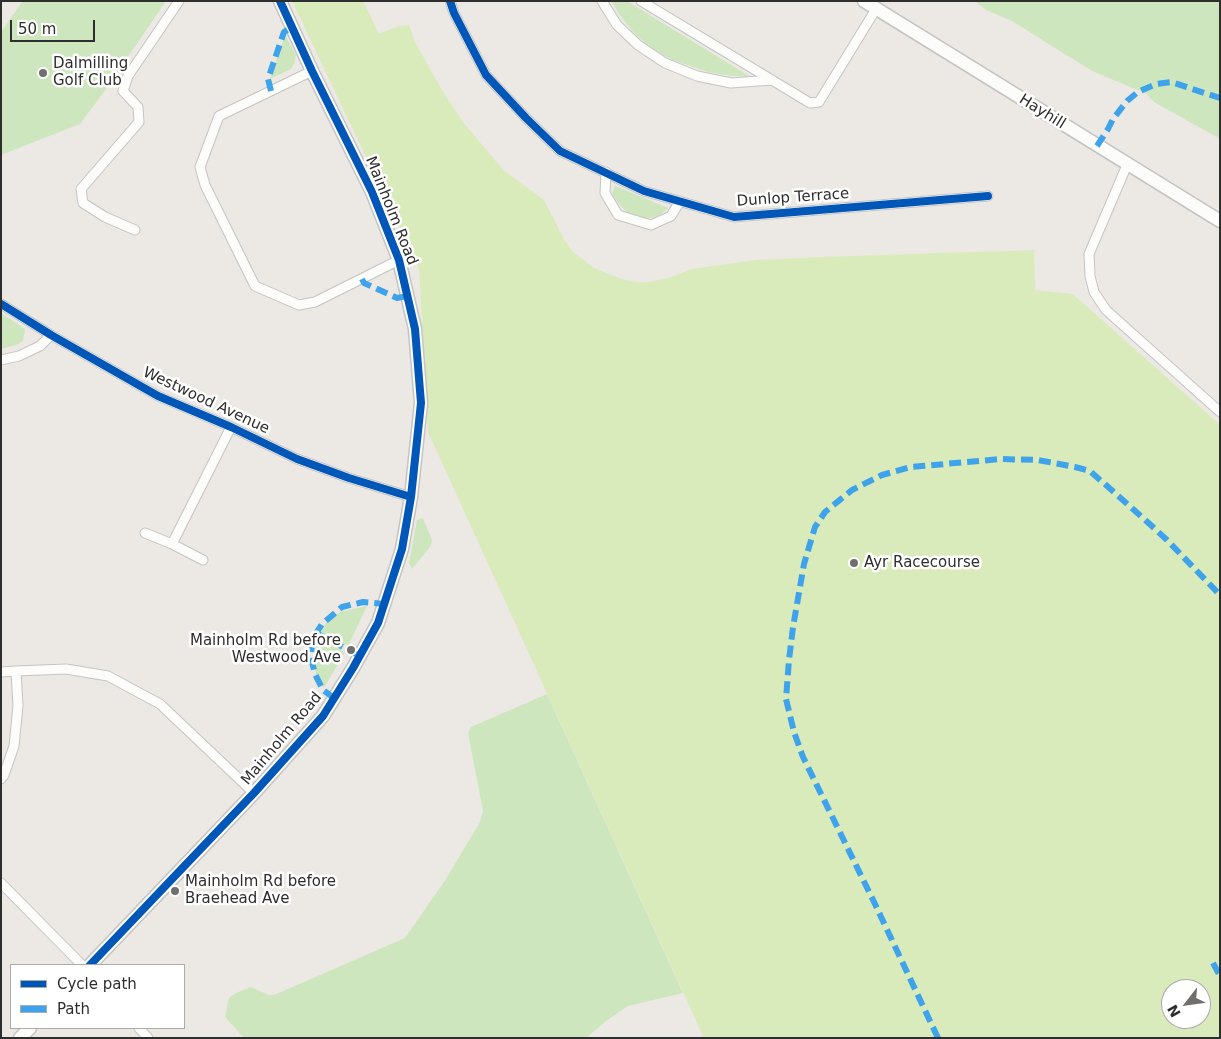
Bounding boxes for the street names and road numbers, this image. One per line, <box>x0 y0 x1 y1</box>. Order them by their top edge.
street label: Hayhill <box>1015 91 1069 133</box>
street label: Mainholm Road <box>361 154 421 268</box>
street label: Dunlop Terrace <box>736 185 850 211</box>
street label: Westwood Avenue <box>140 364 272 438</box>
street label: Mainholm Road <box>238 689 326 789</box>

